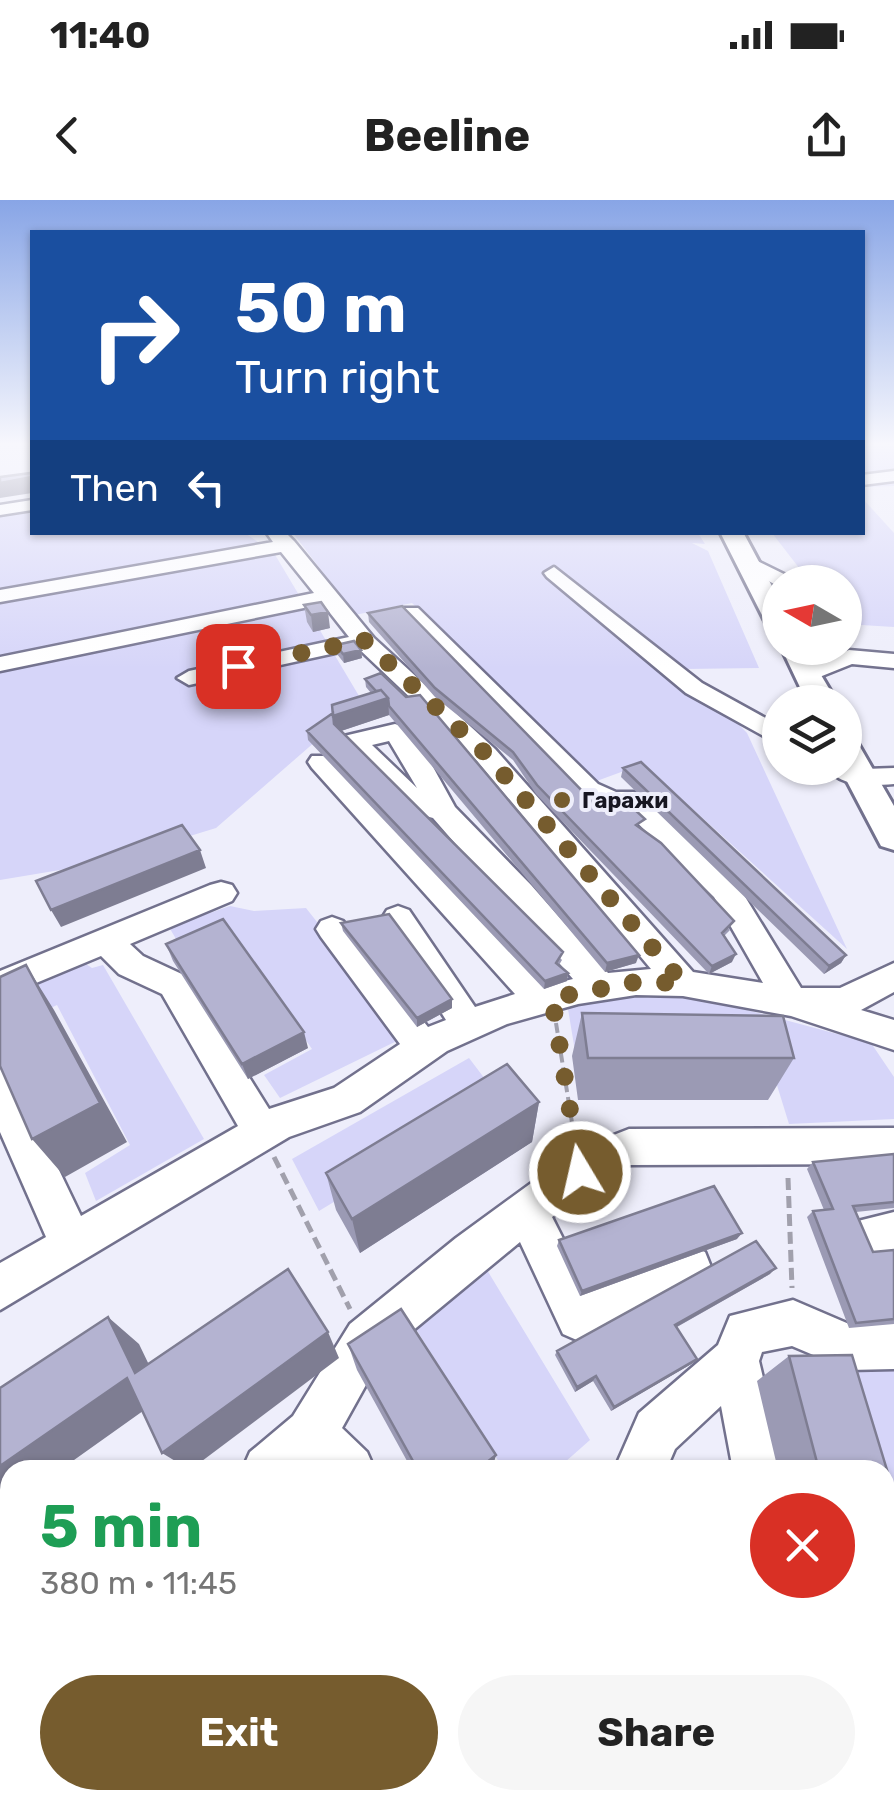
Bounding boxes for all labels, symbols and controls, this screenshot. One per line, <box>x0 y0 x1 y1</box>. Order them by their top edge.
text: 11:40 <box>50 12 151 58</box>
icon: back <box>40 108 95 163</box>
icon: share <box>799 108 854 163</box>
text: Beeline <box>364 109 530 162</box>
text: 50 m <box>235 267 407 350</box>
icon: right <box>70 270 200 400</box>
text: Turn right <box>235 351 439 404</box>
icon: left <box>179 460 234 515</box>
text: Then <box>70 465 159 511</box>
north arrow <box>762 565 862 665</box>
map controls <box>762 565 862 785</box>
pin <box>196 624 281 709</box>
icon: arrive <box>211 639 266 694</box>
button: layers <box>762 685 862 785</box>
place label: Гаражи <box>582 787 668 814</box>
marker: Гаражи <box>551 789 573 811</box>
position arrow <box>528 1120 632 1224</box>
text: 5 min <box>40 1491 202 1562</box>
button: close <box>750 1493 855 1598</box>
text: 380 m · 11:45 <box>40 1564 237 1602</box>
button: Exit <box>40 1675 438 1790</box>
button: Share <box>458 1675 855 1790</box>

